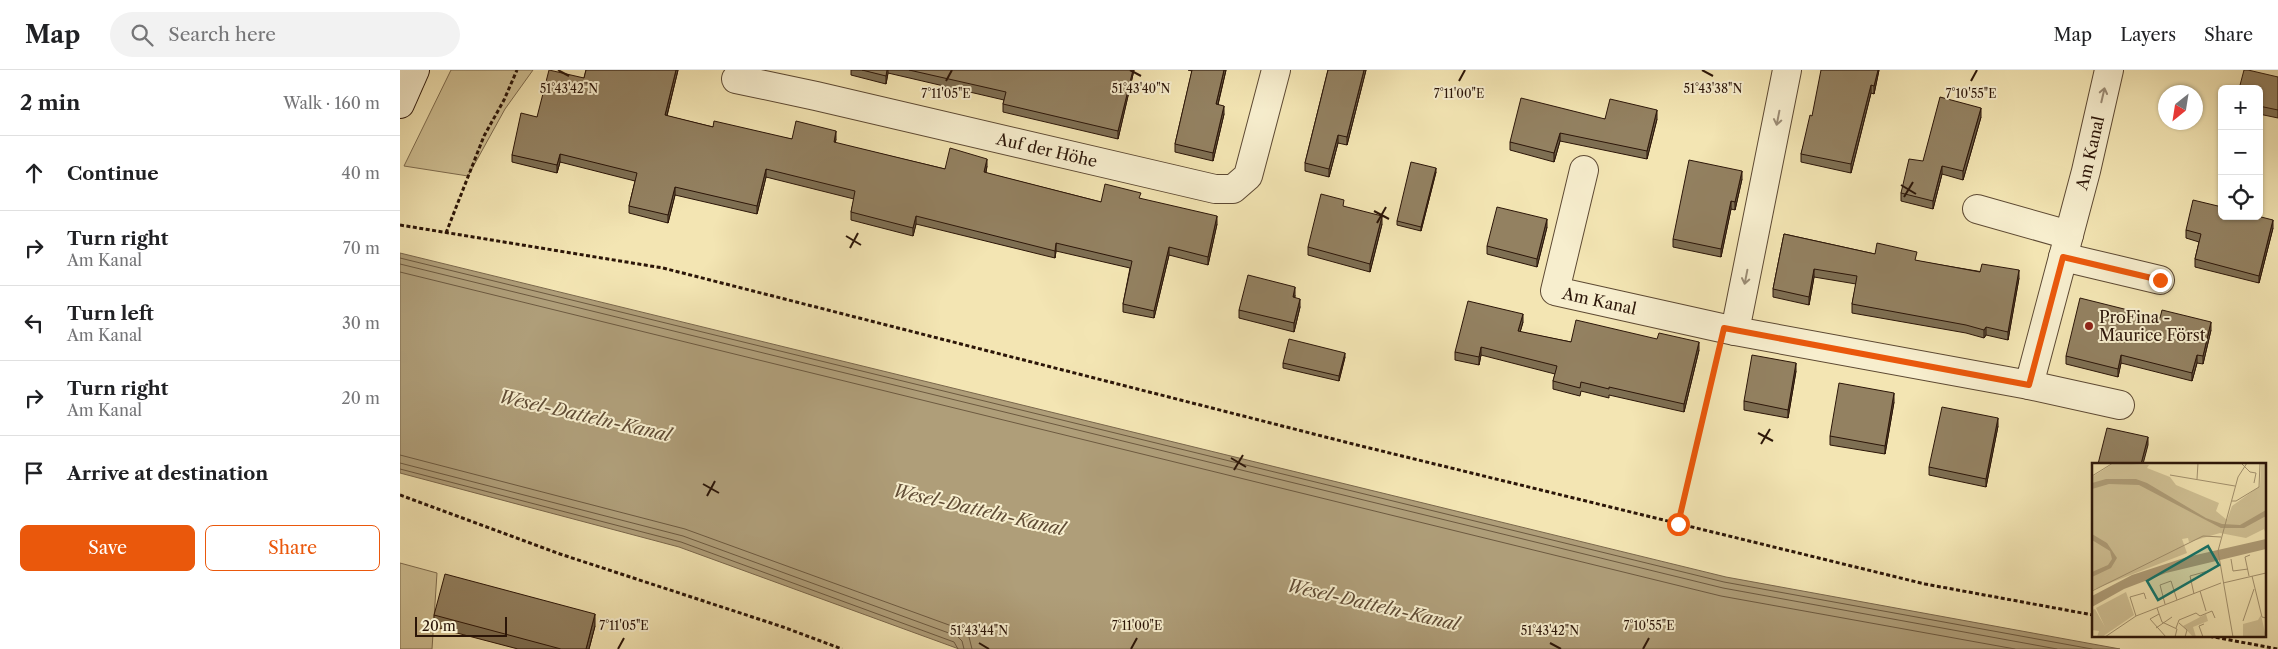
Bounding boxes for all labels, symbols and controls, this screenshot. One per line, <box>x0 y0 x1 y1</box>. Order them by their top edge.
search box <box>110 12 460 57</box>
text: Map <box>25 20 80 49</box>
icon: search <box>128 21 156 49</box>
text: Search here <box>168 23 276 46</box>
text: Map <box>2054 24 2092 46</box>
text: Layers <box>2120 24 2176 46</box>
text: Share <box>2204 24 2253 46</box>
text: 51°43'42"N <box>540 81 598 96</box>
text: 51°43'40"N <box>1111 81 1171 96</box>
text: 51°43'38"N <box>1684 81 1742 96</box>
north arrow <box>2158 85 2203 130</box>
map controls <box>2218 85 2263 220</box>
button: + <box>2218 85 2263 130</box>
text: 7°11'05"E <box>921 86 971 101</box>
text: 7°11'00"E <box>1434 86 1484 101</box>
text: 7°10'55"E <box>1946 86 1996 101</box>
one-way arrow <box>2099 87 2108 103</box>
text: 2 min <box>20 90 80 115</box>
text: Walk · 160 m <box>283 93 380 113</box>
one-way arrow <box>1772 109 1782 125</box>
street label: Am Kanal <box>2071 114 2108 193</box>
street label: Auf der Höhe <box>994 128 1099 171</box>
button: − <box>2218 130 2263 175</box>
icon: ahead <box>20 159 48 187</box>
text: Continue <box>67 162 159 185</box>
text: 40 m <box>341 163 380 183</box>
button: locate <box>2218 175 2263 220</box>
text: Turn right <box>67 227 168 250</box>
icon: right <box>20 234 48 262</box>
text: 70 m <box>343 238 380 258</box>
text: Am Kanal <box>67 250 142 270</box>
one-way arrow <box>1741 269 1750 285</box>
route end <box>2149 269 2172 292</box>
street label: Am Kanal <box>1560 283 1639 319</box>
text: Turn left <box>67 302 154 325</box>
place label: ProFina - Maurice Först <box>2099 307 2206 345</box>
icon: left <box>20 309 48 337</box>
text: 30 m <box>342 313 380 333</box>
marker: ProFina - Maurice Först <box>2083 320 2095 332</box>
text: Am Kanal <box>67 325 142 345</box>
text: Turn right <box>67 377 168 400</box>
icon: right <box>20 384 48 412</box>
water label: Wesel-Datteln-Kanal <box>497 385 675 447</box>
text: 20 m <box>341 388 380 408</box>
text: Am Kanal <box>67 400 142 420</box>
icon: arrive <box>20 459 48 487</box>
text: Arrive at destination <box>67 462 268 485</box>
inset map <box>2092 463 2266 636</box>
water label: Wesel-Datteln-Kanal <box>891 479 1069 541</box>
route start <box>1667 513 1690 536</box>
button: Save <box>20 525 195 571</box>
button: Share <box>205 525 380 571</box>
water label: Wesel-Datteln-Kanal <box>1285 574 1463 636</box>
scale bar <box>415 614 508 637</box>
text: 20 m <box>422 617 456 635</box>
text: 7°11'05"E <box>599 618 649 633</box>
text: 7°11'00"E <box>1112 618 1162 633</box>
text: 7°10'55"E <box>1624 618 1674 633</box>
text: 51°43'44"N <box>950 623 1008 638</box>
text: 51°43'42"N <box>1521 623 1579 638</box>

